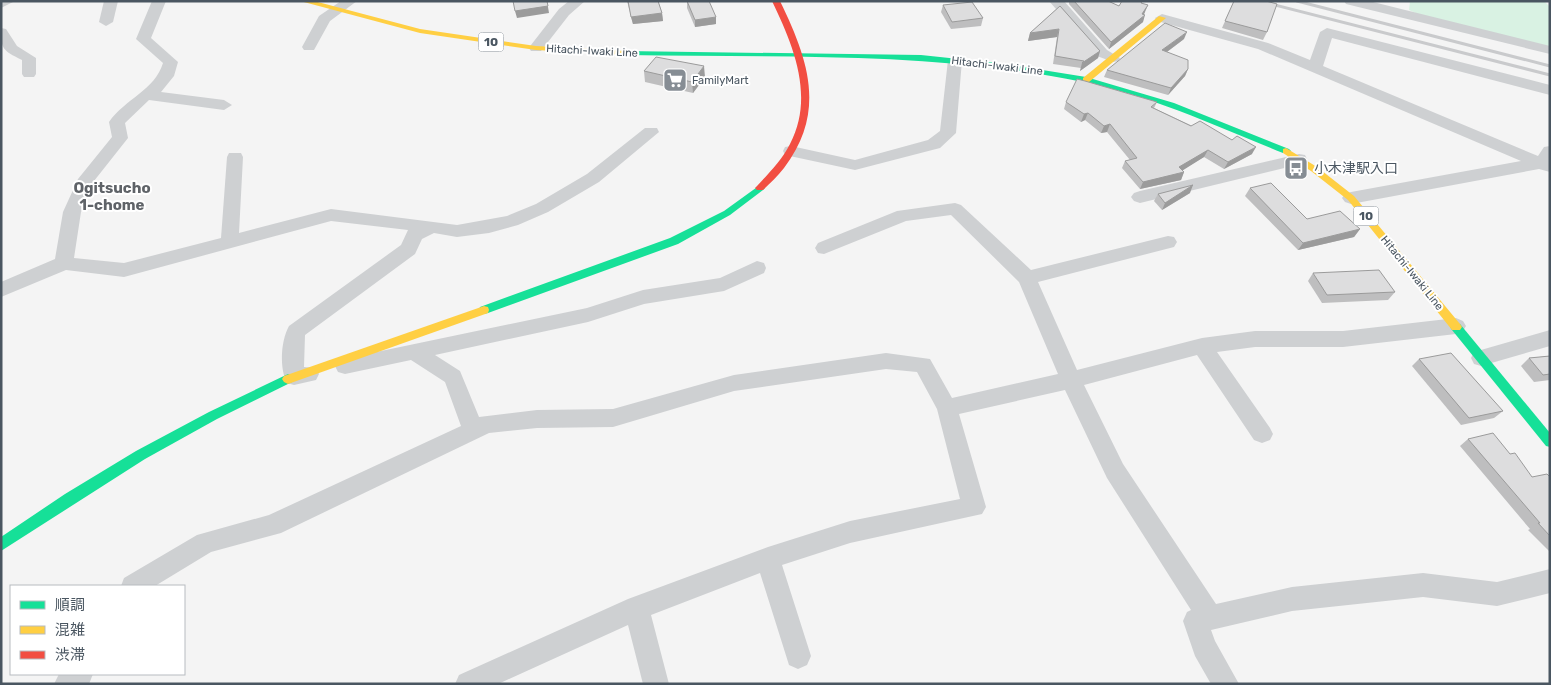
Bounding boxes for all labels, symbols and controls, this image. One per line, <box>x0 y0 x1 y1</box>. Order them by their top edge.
road number: 10 <box>478 32 504 52</box>
street label: Hitachi-Iwaki Line <box>546 42 638 60</box>
street label: Hitachi-Iwaki Line <box>951 54 1043 78</box>
supermarket icon: FamilyMart <box>662 67 688 93</box>
place label: FamilyMart <box>692 74 749 87</box>
bus stop icon: 小木津駅入口 <box>1283 155 1309 181</box>
place label: 小木津駅入口 <box>1314 160 1398 177</box>
district label: Ogitsucho 1-chome <box>73 179 151 214</box>
road number: 10 <box>1354 207 1378 226</box>
street label: Hitachi-Iwaki Line <box>1378 233 1446 313</box>
legend <box>10 585 185 675</box>
text: 順調 <box>55 596 85 614</box>
text: 混雑 <box>55 621 85 639</box>
text: 渋滞 <box>55 646 85 664</box>

